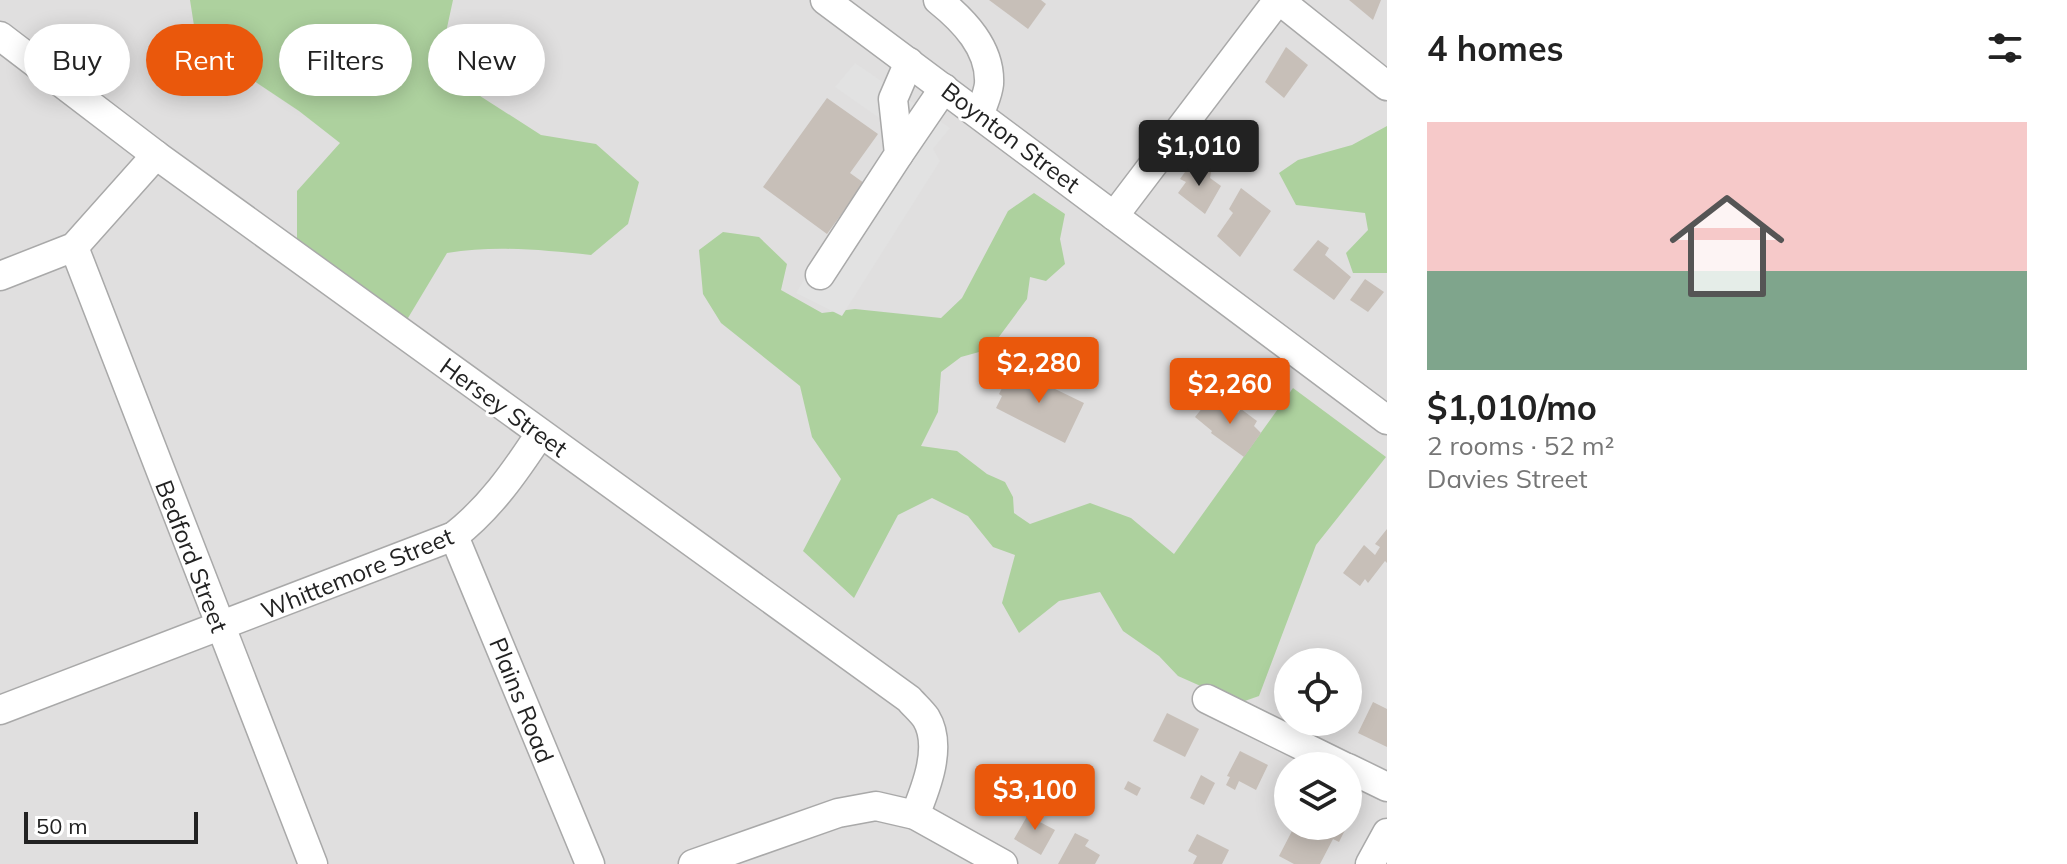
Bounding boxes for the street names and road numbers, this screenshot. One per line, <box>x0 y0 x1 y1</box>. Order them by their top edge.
street label: Boynton Street <box>936 75 1086 199</box>
street label: Hersey Street <box>434 351 574 463</box>
street label: Bedford Street <box>149 476 235 636</box>
street label: Whittemore Street <box>256 521 458 625</box>
street label: Plains Road <box>483 633 561 767</box>

